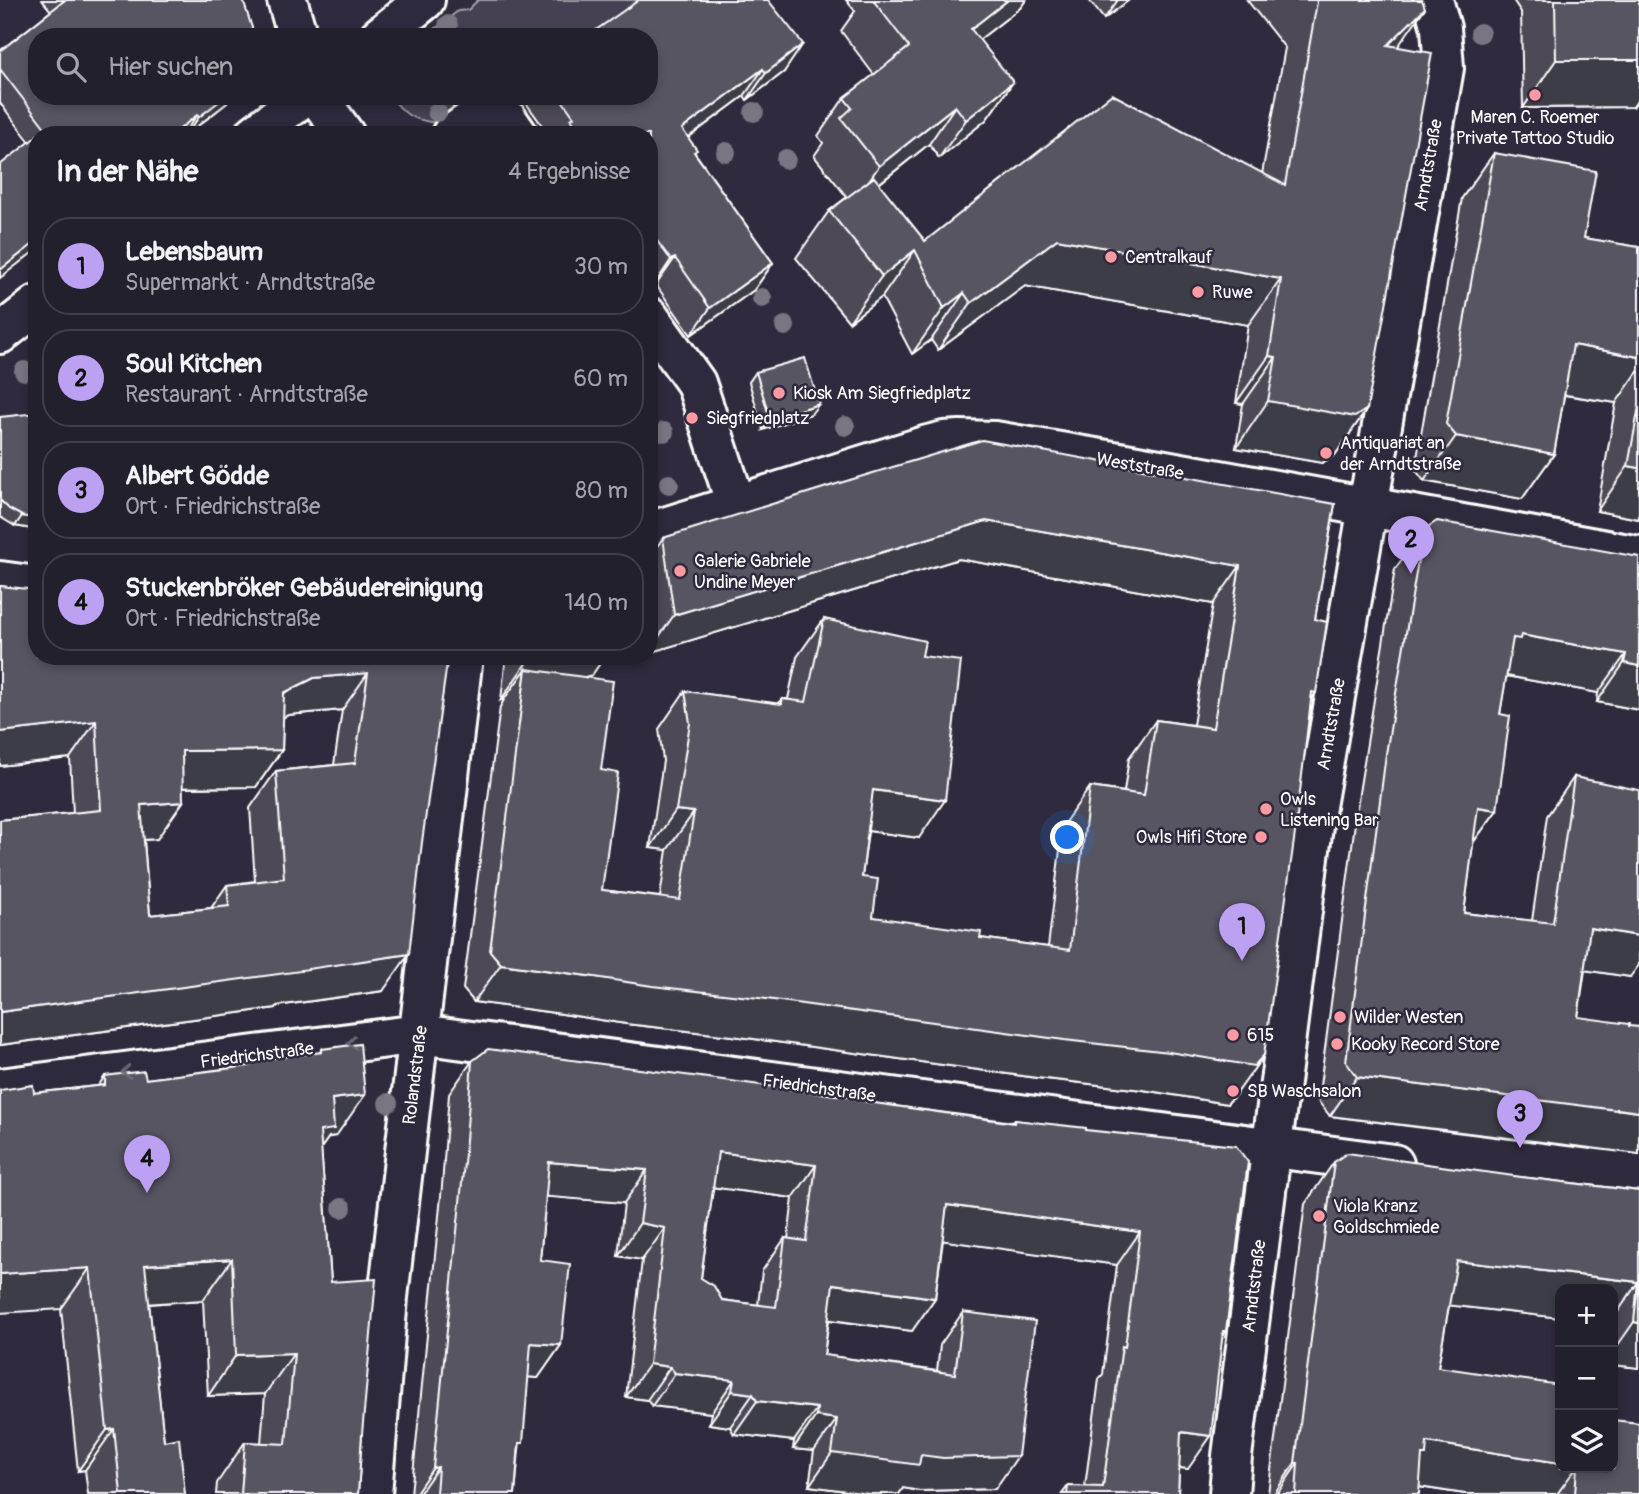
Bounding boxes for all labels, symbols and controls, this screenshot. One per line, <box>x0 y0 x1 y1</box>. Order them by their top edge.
search box <box>28 28 658 105</box>
icon: search <box>52 48 90 86</box>
text: Hier suchen <box>108 51 233 83</box>
marker: Maren C. Roemer Private Tattoo Studio <box>1527 87 1543 103</box>
place label: Maren C. Roemer Private Tattoo Studio <box>1456 106 1615 150</box>
street label: Arndtstraße <box>1409 117 1448 213</box>
text: In der Nähe <box>56 153 198 190</box>
text: 4 Ergebnisse <box>508 157 630 186</box>
text: Lebensbaum <box>125 236 263 268</box>
place label: Centralkauf <box>1125 246 1214 269</box>
marker: Centralkauf <box>1103 249 1119 265</box>
text: 1 <box>77 252 86 281</box>
text: 30 m <box>574 252 628 281</box>
text: Supermarkt · Arndtstraße <box>125 268 375 297</box>
place label: Ruwe <box>1212 281 1253 304</box>
marker: Ruwe <box>1190 284 1206 300</box>
text: Soul Kitchen <box>125 348 262 380</box>
text: 2 <box>75 364 87 393</box>
text: 60 m <box>573 364 628 393</box>
text: Restaurant · Arndtstraße <box>125 380 368 409</box>
place label: Kiosk Am Siegfriedplatz <box>793 382 971 405</box>
marker: Kiosk Am Siegfriedplatz <box>771 385 787 401</box>
place label: Siegfriedplatz <box>706 407 810 430</box>
marker: Siegfriedplatz <box>684 410 700 426</box>
place label: Antiquariat an der Arndtstraße <box>1340 432 1461 476</box>
marker: Antiquariat an der Arndtstraße <box>1318 445 1334 461</box>
street label: Weststraße <box>1094 447 1186 486</box>
text: Albert Gödde <box>125 460 269 492</box>
text: 3 <box>75 476 87 505</box>
text: 80 m <box>575 476 628 505</box>
text: Ort · Friedrichstraße <box>125 492 320 521</box>
pin: 2 <box>1388 516 1434 574</box>
place label: Galerie Gabriele Undine Meyer <box>694 550 811 594</box>
marker: Galerie Gabriele Undine Meyer <box>672 563 688 579</box>
text: Stuckenbröker Gebäudereinigung <box>125 572 483 604</box>
text: 4 <box>74 588 88 617</box>
text: 140 m <box>565 588 628 617</box>
text: Ort · Friedrichstraße <box>125 604 320 633</box>
street label: Arndtstraße <box>1312 676 1351 772</box>
place label: Owls Listening Bar <box>1280 788 1379 832</box>
marker: Owls Listening Bar <box>1258 801 1274 817</box>
your location <box>1050 820 1084 854</box>
place label: Owls Hifi Store <box>1136 826 1247 849</box>
marker: Owls Hifi Store <box>1253 829 1269 845</box>
pin: 1 <box>1219 903 1265 961</box>
place label: Wilder Westen <box>1354 1006 1463 1029</box>
marker: Wilder Westen <box>1332 1009 1348 1025</box>
street label: Rolandstraße <box>398 1024 433 1126</box>
place label: 615 <box>1247 1024 1274 1047</box>
marker: 615 <box>1225 1027 1241 1043</box>
place label: Kooky Record Store <box>1351 1033 1500 1056</box>
one-way arrow <box>346 1035 358 1050</box>
marker: Kooky Record Store <box>1329 1036 1345 1052</box>
street label: Friedrichstraße <box>199 1037 315 1074</box>
one-way arrow <box>120 1064 132 1079</box>
street label: Friedrichstraße <box>761 1069 877 1108</box>
place label: SB Waschsalon <box>1247 1080 1361 1103</box>
marker: SB Waschsalon <box>1225 1083 1241 1099</box>
pin: 3 <box>1497 1090 1543 1148</box>
pin: 4 <box>124 1135 170 1193</box>
place label: Viola Kranz Goldschmiede <box>1333 1195 1439 1239</box>
marker: Viola Kranz Goldschmiede <box>1311 1208 1327 1224</box>
street label: Arndtstraße <box>1237 1238 1272 1334</box>
map controls <box>1555 1284 1618 1473</box>
button: + <box>1555 1284 1618 1347</box>
button: − <box>1555 1347 1618 1410</box>
button: layers <box>1555 1410 1618 1473</box>

